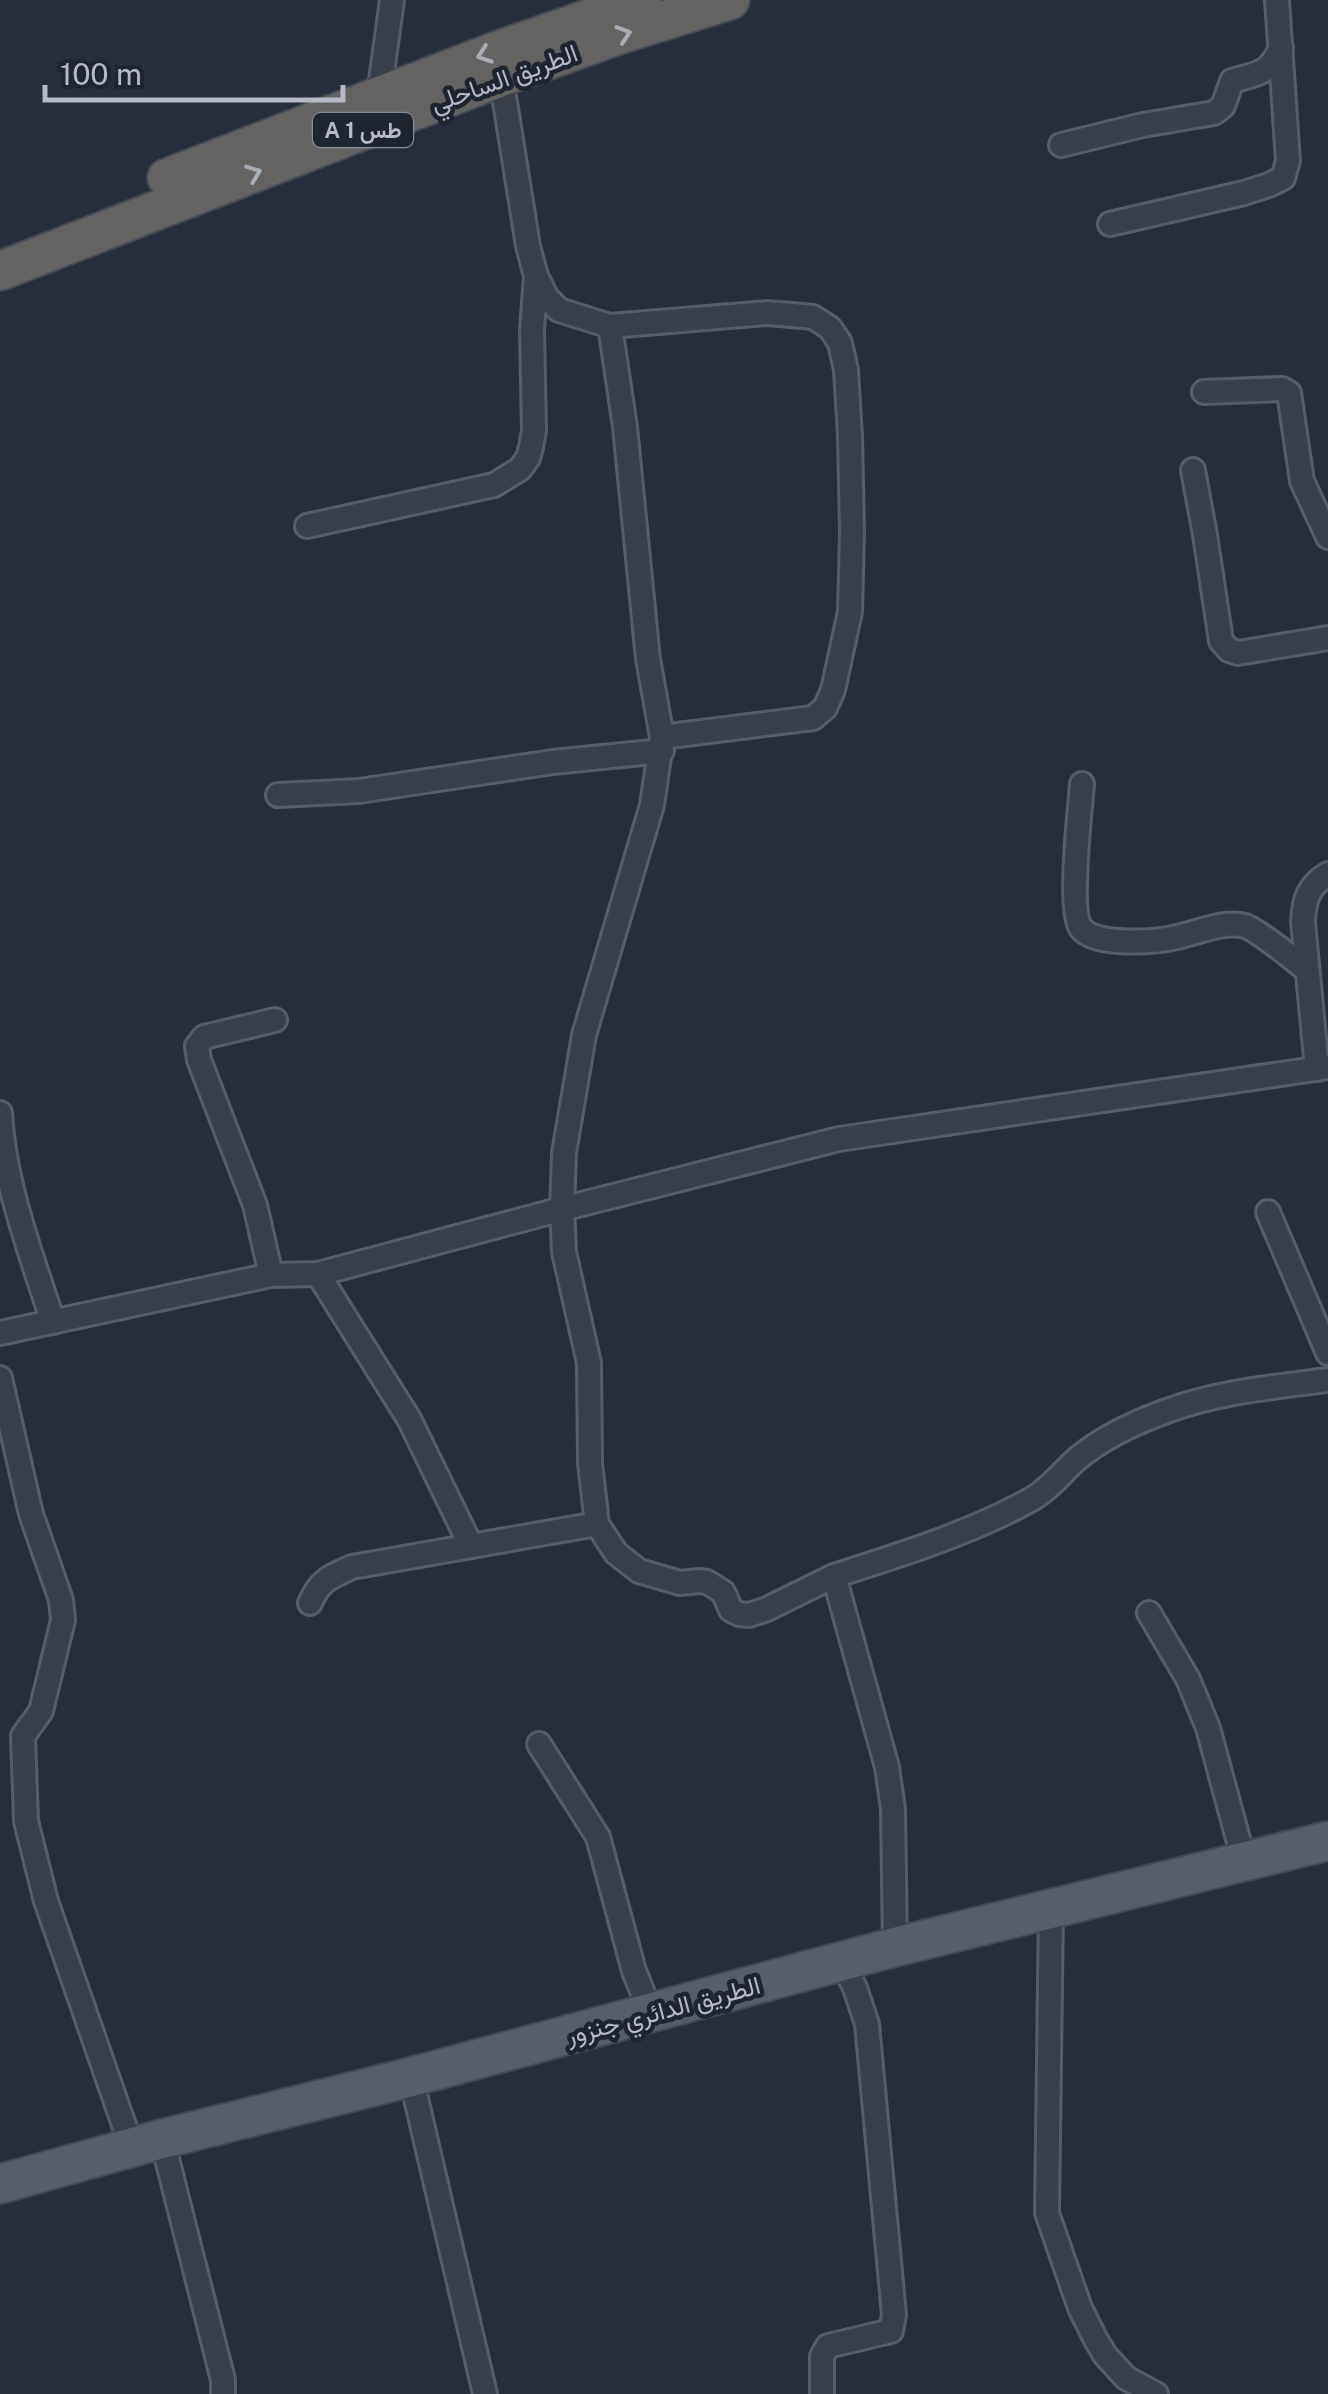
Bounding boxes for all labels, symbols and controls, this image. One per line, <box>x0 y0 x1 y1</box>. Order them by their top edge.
one-way arrow <box>614 25 631 45</box>
street label: الطريق الساحلي <box>426 38 584 124</box>
scale bar <box>45 40 342 102</box>
one-way arrow <box>477 44 494 64</box>
text: 100 m <box>60 56 142 92</box>
road number: A 1 طس <box>313 113 413 147</box>
one-way arrow <box>244 164 262 184</box>
street label: الطريق الدائري جنزور <box>562 1970 765 2056</box>

